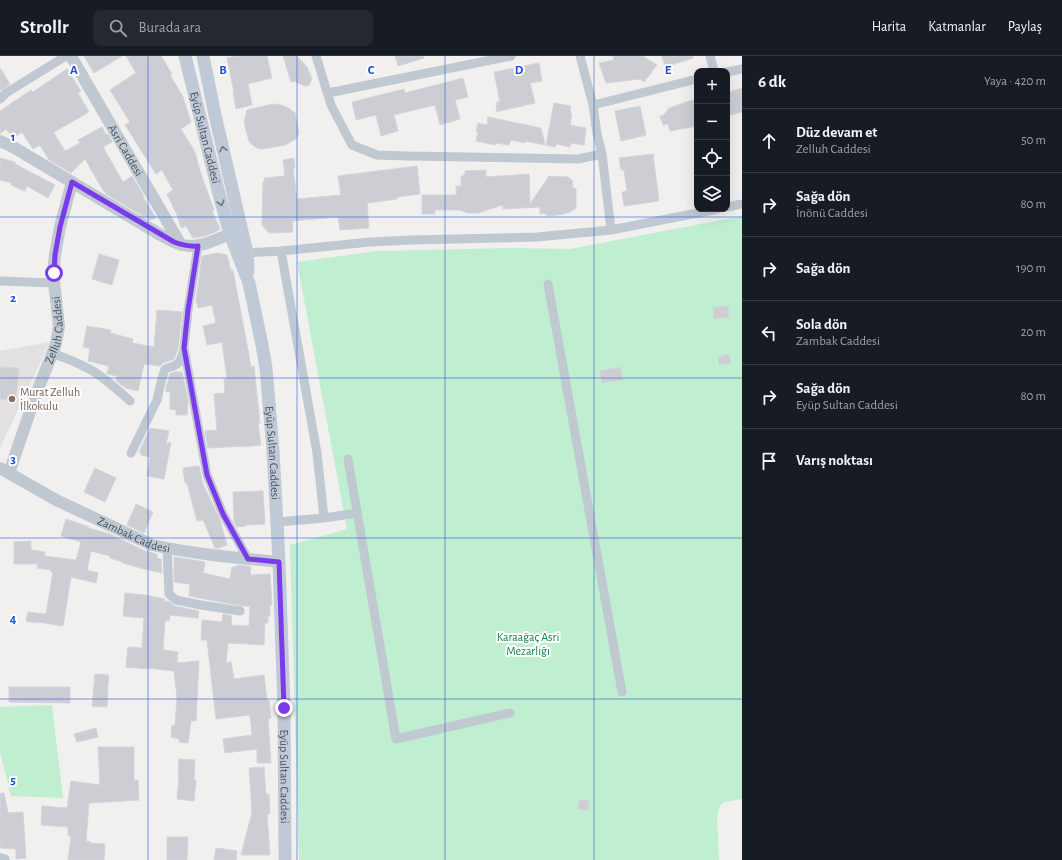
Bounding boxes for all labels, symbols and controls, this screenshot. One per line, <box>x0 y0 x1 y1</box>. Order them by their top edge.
search box <box>93 10 373 46</box>
icon: search <box>107 17 129 39</box>
text: Strollr <box>20 18 69 37</box>
text: Burada ara <box>139 20 201 35</box>
text: Harita <box>872 20 906 34</box>
text: Katmanlar <box>928 20 986 34</box>
text: Paylaş <box>1008 20 1042 34</box>
text: A <box>70 64 78 77</box>
text: B <box>219 64 227 77</box>
text: C <box>368 64 375 77</box>
text: D <box>515 64 524 77</box>
text: E <box>665 64 672 77</box>
map controls <box>694 68 730 212</box>
button: + <box>694 68 730 104</box>
text: 6 dk <box>758 73 786 90</box>
text: Yaya · 420 m <box>984 75 1046 88</box>
street label: Eyüp Sultan Caddesi <box>188 90 222 185</box>
button: − <box>694 104 730 140</box>
street label: Asri Caddesi <box>106 123 145 178</box>
text: Düz devam et <box>796 125 877 140</box>
icon: ahead <box>758 130 780 152</box>
text: 1 <box>11 131 15 144</box>
text: 50 m <box>1021 134 1046 147</box>
button: locate <box>694 140 730 176</box>
text: Zelluh Caddesi <box>796 143 871 156</box>
one-way arrow <box>219 145 227 152</box>
button: layers <box>694 176 730 212</box>
text: Sağa dön <box>796 189 850 204</box>
icon: right <box>758 194 780 216</box>
text: 80 m <box>1020 198 1046 211</box>
one-way arrow <box>216 199 225 206</box>
text: İnönü Caddesi <box>796 207 868 220</box>
icon: right <box>758 258 780 280</box>
text: Sağa dön <box>796 261 850 276</box>
text: 190 m <box>1016 262 1046 275</box>
route start <box>45 264 63 282</box>
text: 2 <box>10 292 16 305</box>
street label: Zelluh Caddesi <box>43 296 65 366</box>
text: Sola dön <box>796 317 847 332</box>
icon: left <box>758 322 780 344</box>
text: 20 m <box>1021 326 1046 339</box>
text: Zambak Caddesi <box>796 335 880 348</box>
text: Sağa dön <box>796 381 850 396</box>
place label: Murat Zelluh İlkokulu <box>20 386 80 412</box>
icon: right <box>758 386 780 408</box>
text: 80 m <box>1020 390 1046 403</box>
marker: Murat Zelluh İlkokulu <box>7 394 17 404</box>
text: Eyüp Sultan Caddesi <box>796 399 898 412</box>
street label: Eyüp Sultan Caddesi <box>263 405 282 500</box>
icon: arrive <box>758 450 780 472</box>
text: 3 <box>10 453 16 466</box>
text: Varış noktası <box>796 453 873 468</box>
street label: Zambak Caddesi <box>96 514 171 554</box>
text: 4 <box>10 613 17 626</box>
park label: Karaağaç Asri Mezarlığı <box>497 631 559 657</box>
route end <box>275 699 293 717</box>
street label: Eyüp Sultan Caddesi <box>277 729 291 824</box>
text: 5 <box>10 774 16 787</box>

